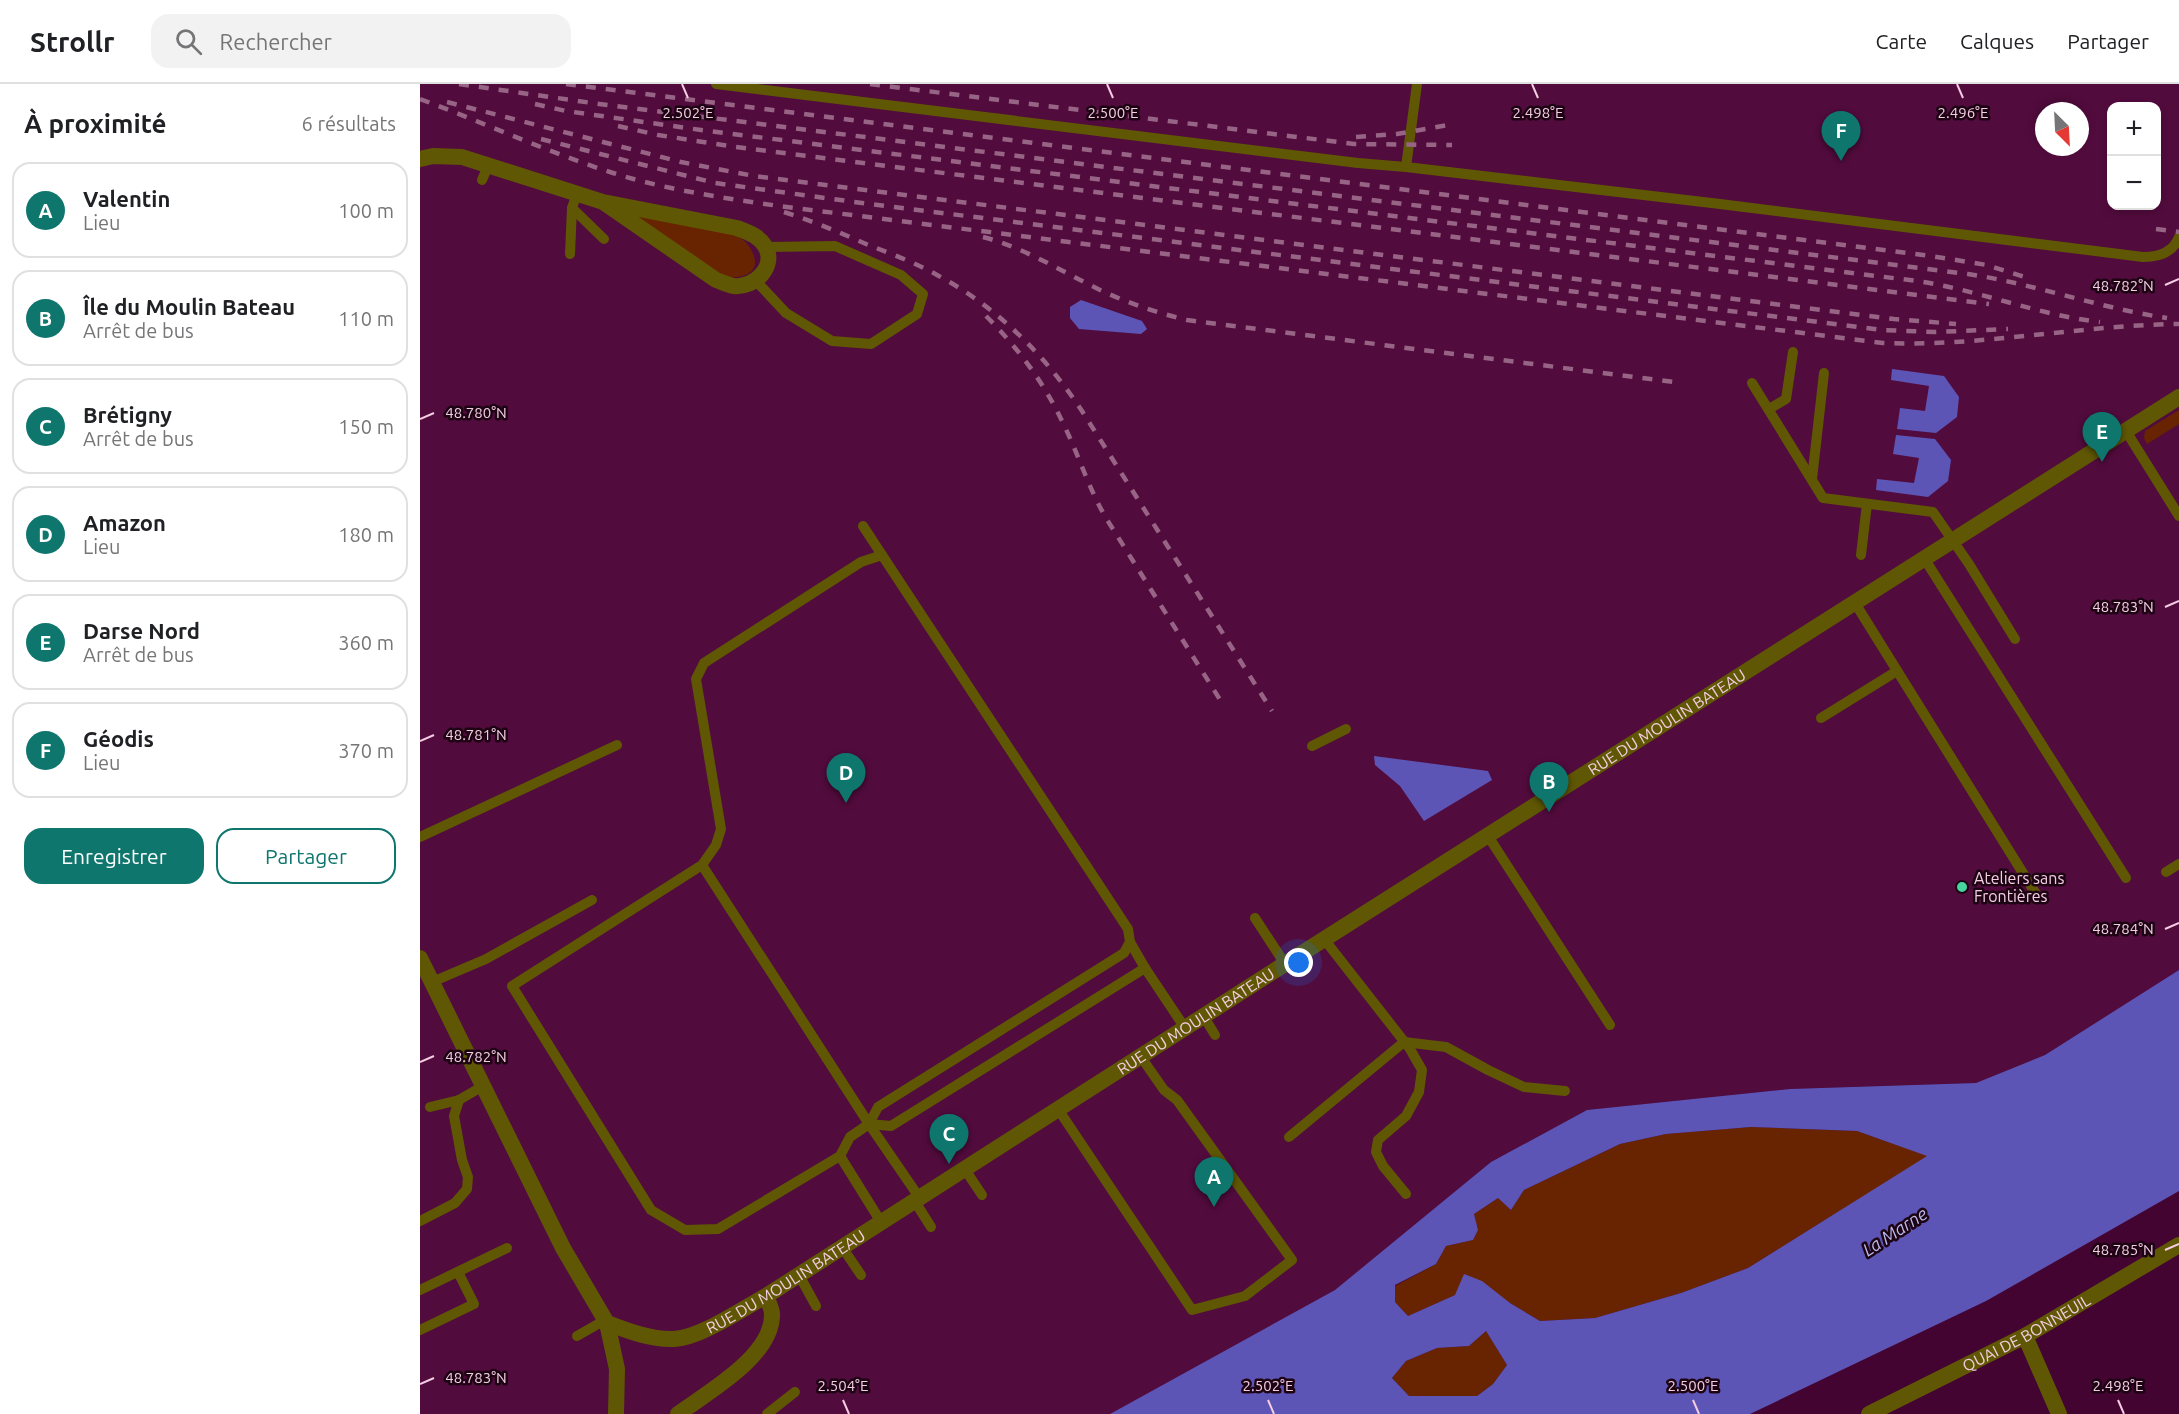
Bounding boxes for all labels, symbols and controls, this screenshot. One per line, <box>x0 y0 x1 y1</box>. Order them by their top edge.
search box <box>151 14 571 68</box>
icon: search <box>172 25 205 58</box>
text: Strollr <box>30 26 115 57</box>
text: Rechercher <box>220 29 332 54</box>
text: Carte <box>1876 29 1927 53</box>
text: Calques <box>1960 29 2034 53</box>
text: Partager <box>2067 29 2149 53</box>
north arrow <box>2035 102 2089 156</box>
map controls <box>2107 102 2161 210</box>
button: + <box>2107 102 2161 156</box>
text: 2.502°E <box>663 104 713 121</box>
text: 2.500°E <box>1088 104 1138 121</box>
text: 2.498°E <box>1513 104 1563 121</box>
text: 2.496°E <box>1938 104 1988 121</box>
text: À proximité <box>24 109 166 138</box>
text: 6 résultats <box>302 112 396 135</box>
pin: F <box>1822 112 1860 161</box>
button: − <box>2107 156 2161 210</box>
text: Valentin <box>83 186 170 211</box>
text: A <box>38 199 53 222</box>
text: 100 m <box>338 199 394 222</box>
text: Lieu <box>83 211 121 234</box>
text: 48.782°N <box>2092 277 2154 294</box>
text: Île du Moulin Bateau <box>83 294 295 319</box>
text: B <box>39 307 52 330</box>
text: 110 m <box>338 307 394 330</box>
text: Arrêt de bus <box>83 319 194 342</box>
text: Brétigny <box>83 402 172 427</box>
text: 48.780°N <box>445 404 507 421</box>
pin: E <box>2082 412 2122 462</box>
text: C <box>39 415 52 438</box>
text: 150 m <box>338 415 394 438</box>
text: Arrêt de bus <box>83 427 194 450</box>
text: Amazon <box>83 510 166 535</box>
text: D <box>38 523 53 546</box>
text: 180 m <box>338 523 394 546</box>
text: Lieu <box>83 535 121 558</box>
text: 48.783°N <box>2092 598 2154 615</box>
text: Darse Nord <box>83 618 200 643</box>
text: E <box>40 631 51 654</box>
text: 360 m <box>338 631 394 654</box>
text: Arrêt de bus <box>83 643 194 666</box>
street label: RUE DU MOULIN BATEAU <box>1584 665 1749 779</box>
text: Géodis <box>83 726 154 751</box>
text: 48.781°N <box>445 726 507 743</box>
text: F <box>40 739 51 762</box>
text: 370 m <box>338 739 394 762</box>
text: Lieu <box>83 751 121 774</box>
pin: D <box>826 754 866 803</box>
pin: B <box>1530 762 1568 812</box>
button: Enregistrer <box>24 828 204 884</box>
button: Partager <box>216 828 396 884</box>
place label: Ateliers sans Frontières <box>1974 869 2064 905</box>
marker: Ateliers sans Frontières <box>1955 880 1969 894</box>
text: 48.784°N <box>2092 920 2154 937</box>
your location <box>1284 948 1313 977</box>
street label: RUE DU MOULIN BATEAU <box>1114 964 1278 1078</box>
text: 48.782°N <box>445 1048 507 1065</box>
pin: C <box>930 1114 968 1164</box>
pin: A <box>1194 1158 1234 1207</box>
water label: La Marne <box>1858 1203 1931 1259</box>
street label: RUE DU MOULIN BATEAU <box>703 1226 868 1337</box>
text: 48.785°N <box>2092 1241 2154 1258</box>
street label: QUAI DE BONNEUIL <box>1959 1291 2093 1375</box>
text: 48.783°N <box>445 1369 507 1386</box>
text: 2.504°E <box>818 1377 868 1394</box>
text: 2.502°E <box>1243 1377 1293 1394</box>
text: 2.500°E <box>1668 1377 1718 1394</box>
text: 2.498°E <box>2093 1377 2143 1394</box>

